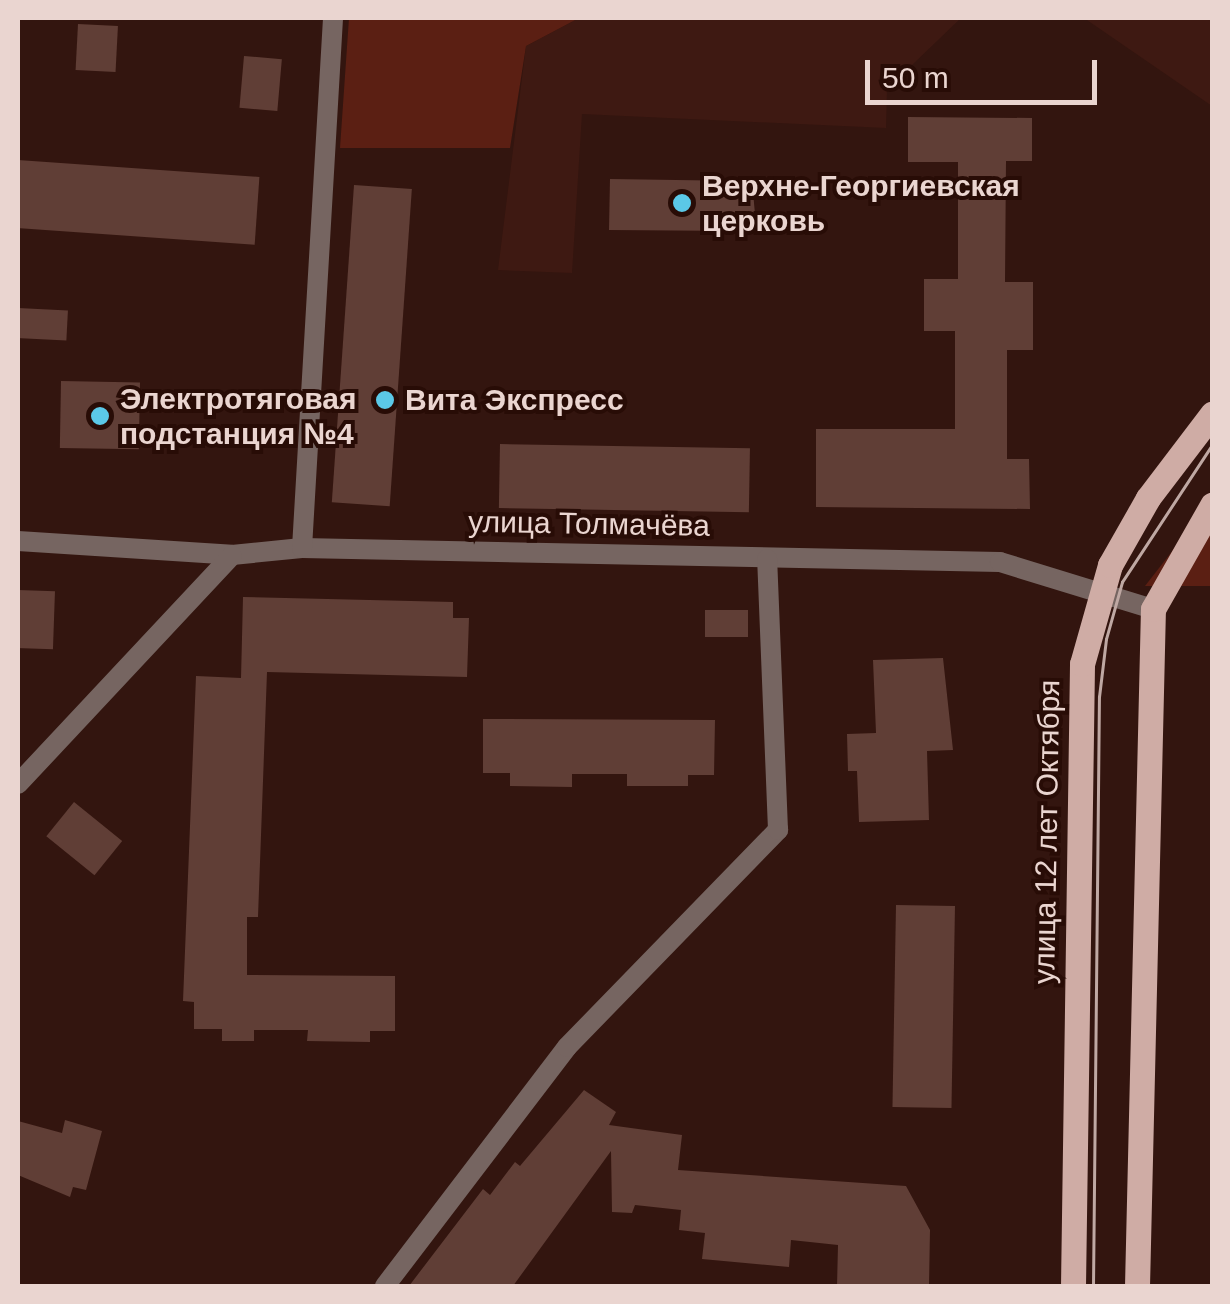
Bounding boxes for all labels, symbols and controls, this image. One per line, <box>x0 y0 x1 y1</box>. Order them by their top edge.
scale bar <box>870 40 1102 102</box>
text: 50 m <box>882 61 949 94</box>
place label: Верхне-Георгиевская церковь <box>702 168 1020 238</box>
marker: Верхне-Георгиевская церковь <box>671 192 693 214</box>
place label: Электротяговая подстанция №4 <box>120 381 356 452</box>
place label: Вита Экспресс <box>405 382 624 418</box>
marker: Вита Экспресс <box>374 389 396 411</box>
marker: Электротяговая подстанция №4 <box>89 405 111 427</box>
street label: улица Толмачёва <box>468 504 710 544</box>
street label: улица 12 лет Октября <box>1026 680 1068 984</box>

